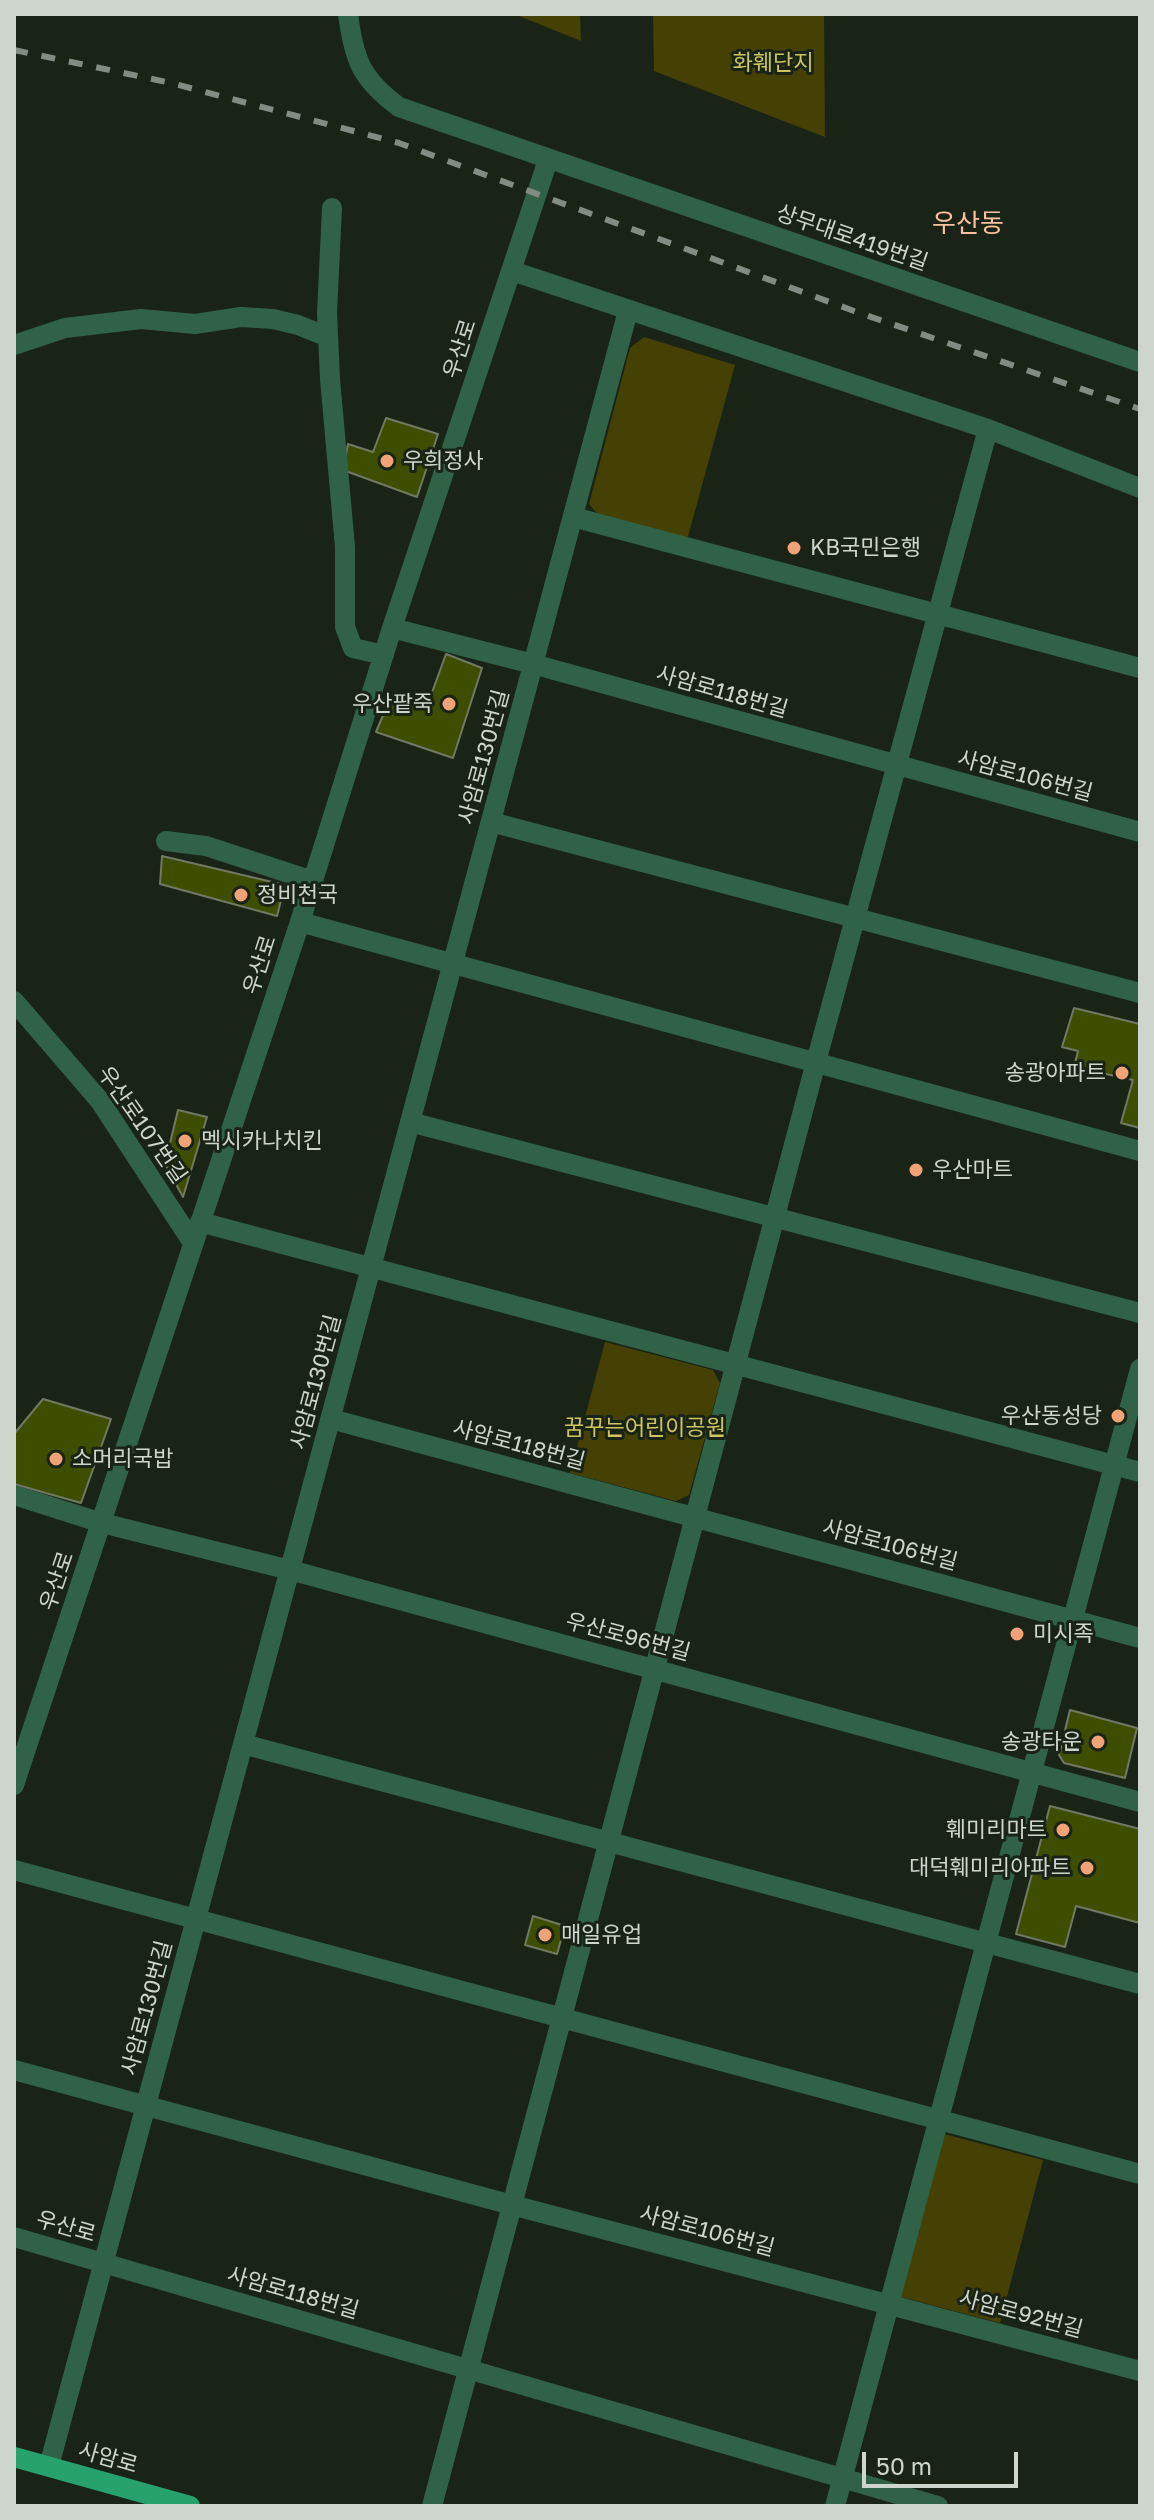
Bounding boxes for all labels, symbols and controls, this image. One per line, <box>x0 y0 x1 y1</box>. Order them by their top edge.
park label: 화훼단지 <box>733 50 813 76</box>
street label: 상무대로419번길 <box>773 200 931 276</box>
district label: 우산동 <box>932 208 1004 240</box>
street label: 우산로 <box>438 316 482 382</box>
place label: 우희정사 <box>403 448 484 474</box>
marker: 우희정사 <box>378 452 396 470</box>
place label: KB국민은행 <box>810 535 921 561</box>
marker: KB국민은행 <box>785 539 803 557</box>
street label: 사암로118번길 <box>653 661 791 723</box>
street label: 사암로130번길 <box>453 687 515 827</box>
place label: 우산팥죽 <box>352 691 433 717</box>
marker: 우산팥죽 <box>440 695 458 713</box>
street label: 사암로106번길 <box>955 745 1095 807</box>
place label: 정비천국 <box>257 882 338 908</box>
marker: 정비천국 <box>232 886 250 904</box>
street label: 우산로 <box>238 932 282 998</box>
place label: 송광아파트 <box>1005 1060 1106 1086</box>
street label: 우산로107번길 <box>92 1061 192 1189</box>
marker: 송광아파트 <box>1113 1064 1131 1082</box>
place label: 멕시카나치킨 <box>201 1128 322 1154</box>
marker: 멕시카나치킨 <box>176 1132 194 1150</box>
place label: 우산마트 <box>932 1157 1013 1183</box>
marker: 우산마트 <box>907 1161 925 1179</box>
street label: 사암로130번길 <box>285 1312 347 1452</box>
place label: 우산동성당 <box>1001 1403 1102 1429</box>
marker: 우산동성당 <box>1109 1407 1127 1425</box>
street label: 사암로118번길 <box>450 1415 588 1475</box>
park label: 꿈꾸는어린이공원 <box>564 1415 726 1441</box>
place label: 소머리국밥 <box>72 1446 173 1472</box>
marker: 소머리국밥 <box>47 1450 65 1468</box>
street label: 사암로106번길 <box>820 1514 960 1576</box>
street label: 우산로 <box>35 1548 79 1614</box>
street label: 우산로96번길 <box>563 1608 693 1666</box>
place label: 미시족 <box>1033 1621 1094 1647</box>
marker: 미시족 <box>1008 1625 1026 1643</box>
place label: 송광타운 <box>1001 1729 1082 1755</box>
marker: 송광타운 <box>1089 1733 1107 1751</box>
place label: 훼미리마트 <box>946 1817 1047 1843</box>
marker: 훼미리마트 <box>1054 1821 1072 1839</box>
place label: 대덕훼미리아파트 <box>909 1855 1071 1881</box>
marker: 대덕훼미리아파트 <box>1078 1859 1096 1877</box>
place label: 매일유업 <box>561 1922 642 1948</box>
marker: 매일유업 <box>536 1926 554 1944</box>
street label: 사암로130번길 <box>116 1938 178 2078</box>
street label: 사암로106번길 <box>637 2200 777 2262</box>
street label: 우산로 <box>33 2206 99 2248</box>
street label: 사암로118번길 <box>224 2262 362 2324</box>
street label: 사암로92번길 <box>956 2285 1086 2343</box>
scale bar <box>866 2436 1022 2486</box>
street label: 사암로 <box>75 2437 141 2479</box>
text: 50 m <box>876 2451 932 2480</box>

